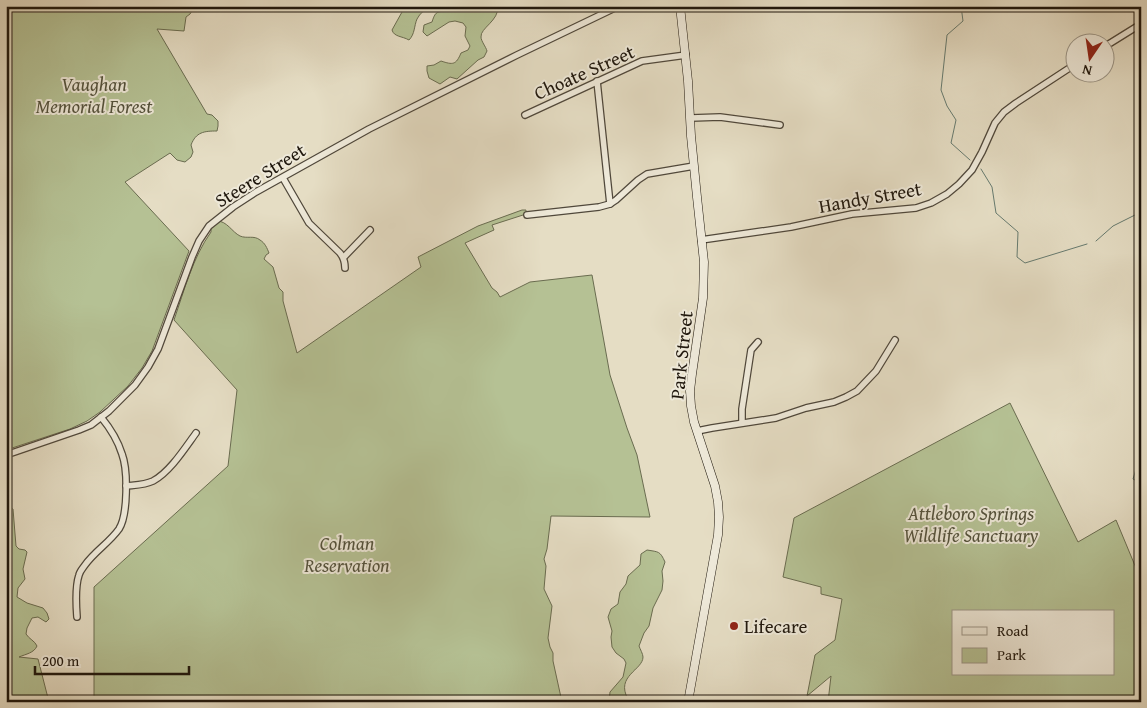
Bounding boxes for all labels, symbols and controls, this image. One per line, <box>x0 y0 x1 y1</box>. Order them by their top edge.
north arrow <box>1064 32 1114 82</box>
street label: Choate Street <box>529 37 639 107</box>
text: N <box>1080 60 1094 81</box>
park label: Vaughan Memorial Forest <box>36 70 153 120</box>
street label: Steere Street <box>209 136 311 214</box>
street label: Handy Street <box>816 174 924 220</box>
street label: Park Street <box>662 309 700 401</box>
park label: Attleboro Springs Wildlife Sanctuary <box>904 499 1039 549</box>
park label: Colman Reservation <box>303 529 390 579</box>
legend <box>952 610 1114 676</box>
place label: Lifecare <box>744 612 808 640</box>
marker: Lifecare <box>728 620 740 632</box>
text: Road <box>997 620 1028 641</box>
scale bar <box>35 643 189 675</box>
text: Park <box>997 644 1026 665</box>
text: 200 m <box>42 650 80 671</box>

